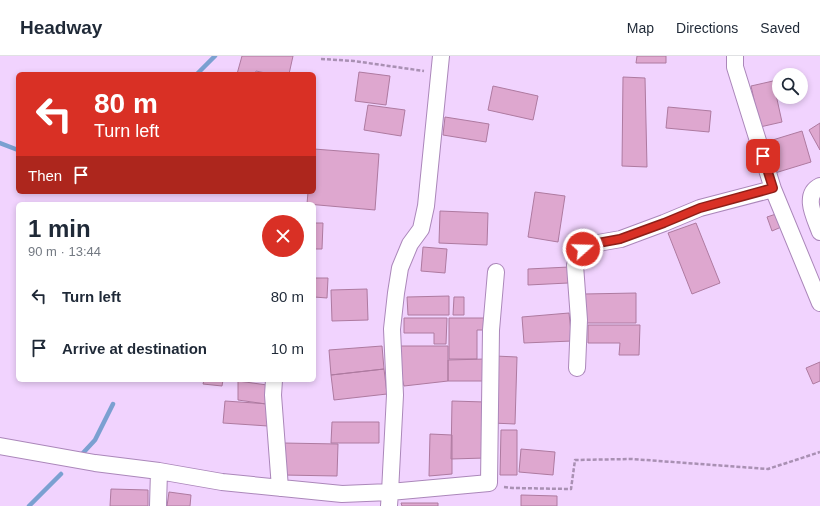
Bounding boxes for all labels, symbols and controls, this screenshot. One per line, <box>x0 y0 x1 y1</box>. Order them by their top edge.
text: Headway <box>20 17 102 38</box>
text: Map <box>627 20 654 36</box>
text: Directions <box>676 20 738 36</box>
text: Saved <box>760 20 800 36</box>
map controls <box>772 68 808 104</box>
button: search <box>772 68 808 104</box>
icon: left <box>28 88 80 140</box>
text: 80 m <box>94 88 158 119</box>
text: Turn left <box>94 121 159 141</box>
pin <box>746 139 780 173</box>
icon: arrive <box>752 145 774 167</box>
icon: arrive <box>70 164 92 186</box>
text: Then <box>28 167 62 184</box>
text: 1 min <box>28 215 91 242</box>
button: close <box>262 215 304 257</box>
position arrow <box>562 228 604 270</box>
text: 90 m · 13:44 <box>28 244 101 259</box>
icon: left <box>28 285 50 307</box>
text: Turn left <box>62 288 121 305</box>
text: 80 m <box>271 288 304 305</box>
icon: arrive <box>28 337 50 359</box>
text: Arrive at destination <box>62 340 207 357</box>
text: 10 m <box>271 340 304 357</box>

